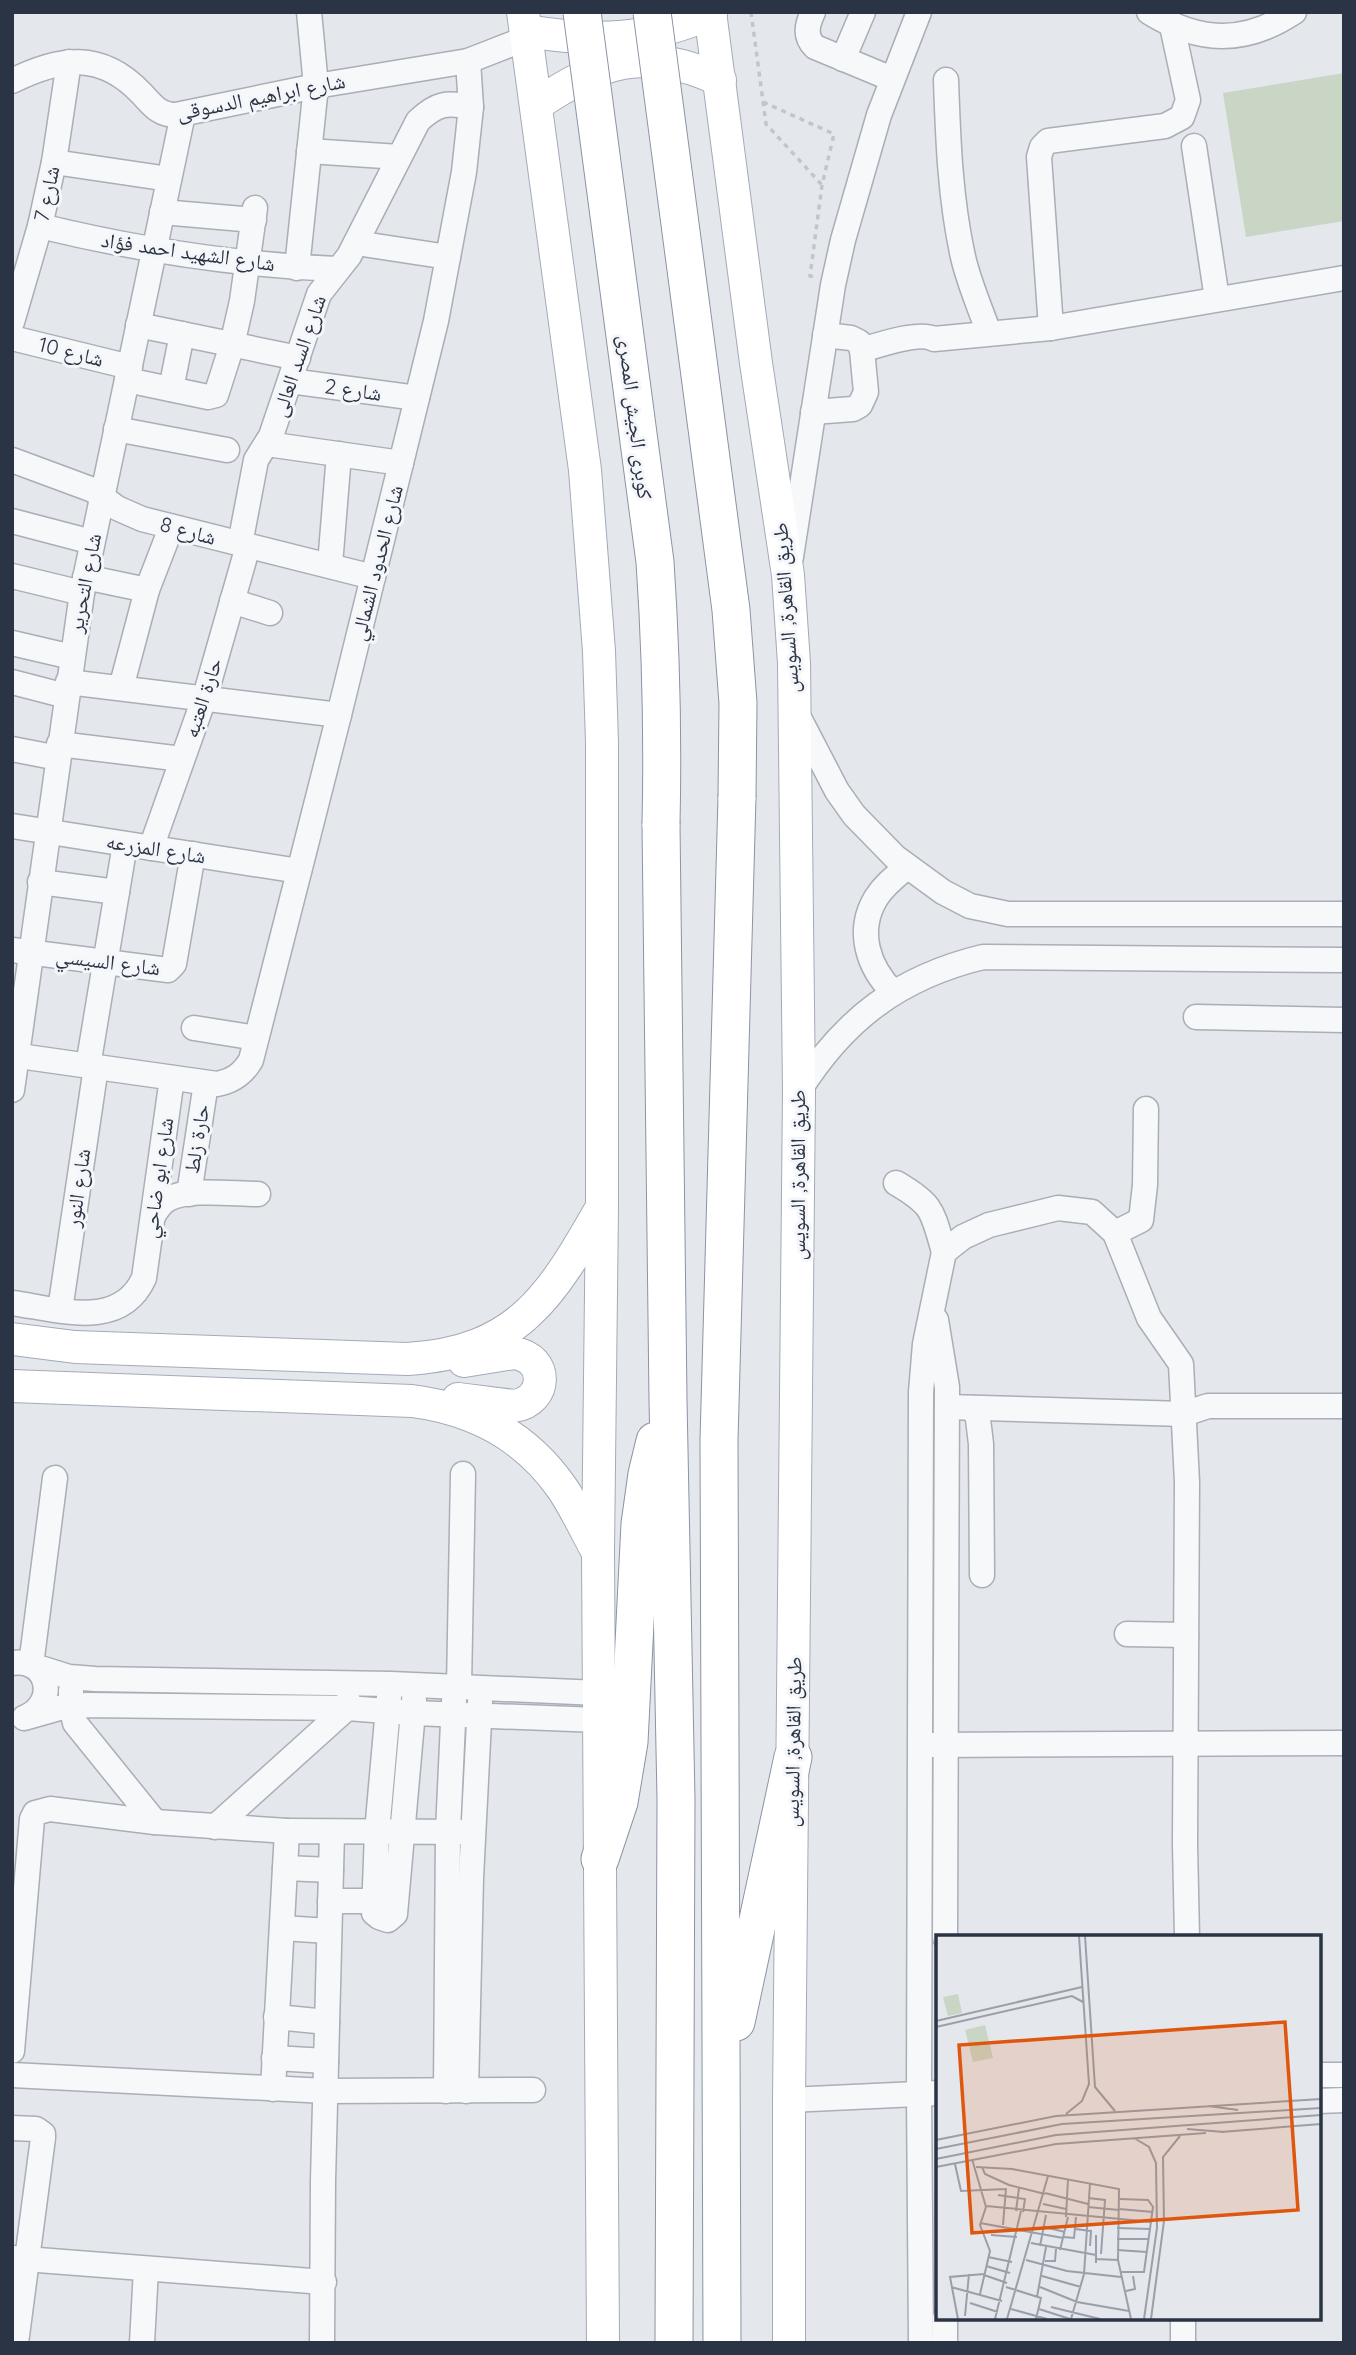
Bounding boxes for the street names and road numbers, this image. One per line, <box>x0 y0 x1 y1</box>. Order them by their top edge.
street label: شارع ابراهيم الدسوقى <box>174 67 348 127</box>
street label: شارع 7 <box>27 163 66 224</box>
street label: شارع الشهيد احمد فؤاد <box>99 226 277 277</box>
street label: شارع السد العالى <box>265 291 332 420</box>
street label: شارع 10 <box>36 330 106 373</box>
street label: كوبرى الجيش المصرى <box>612 333 659 501</box>
street label: شارع 2 <box>323 372 383 407</box>
street label: شارع الحدود الشمالي <box>344 482 412 644</box>
street label: شارع 8 <box>157 510 219 551</box>
street label: طريق القاهرة, السويس <box>766 522 805 694</box>
street label: شارع التحرير <box>61 531 107 636</box>
street label: حارة العتبه <box>177 654 227 741</box>
street label: شارع المزرعه <box>104 827 208 870</box>
street label: شارع السيسي <box>54 942 162 985</box>
street label: طريق القاهرة, السويس <box>784 1090 811 1260</box>
street label: حارة زلط <box>178 1102 214 1175</box>
street label: شارع ابو ضاحي <box>136 1116 183 1240</box>
street label: شارع النور <box>58 1147 96 1230</box>
street label: طريق القاهرة, السويس <box>778 1656 807 1828</box>

